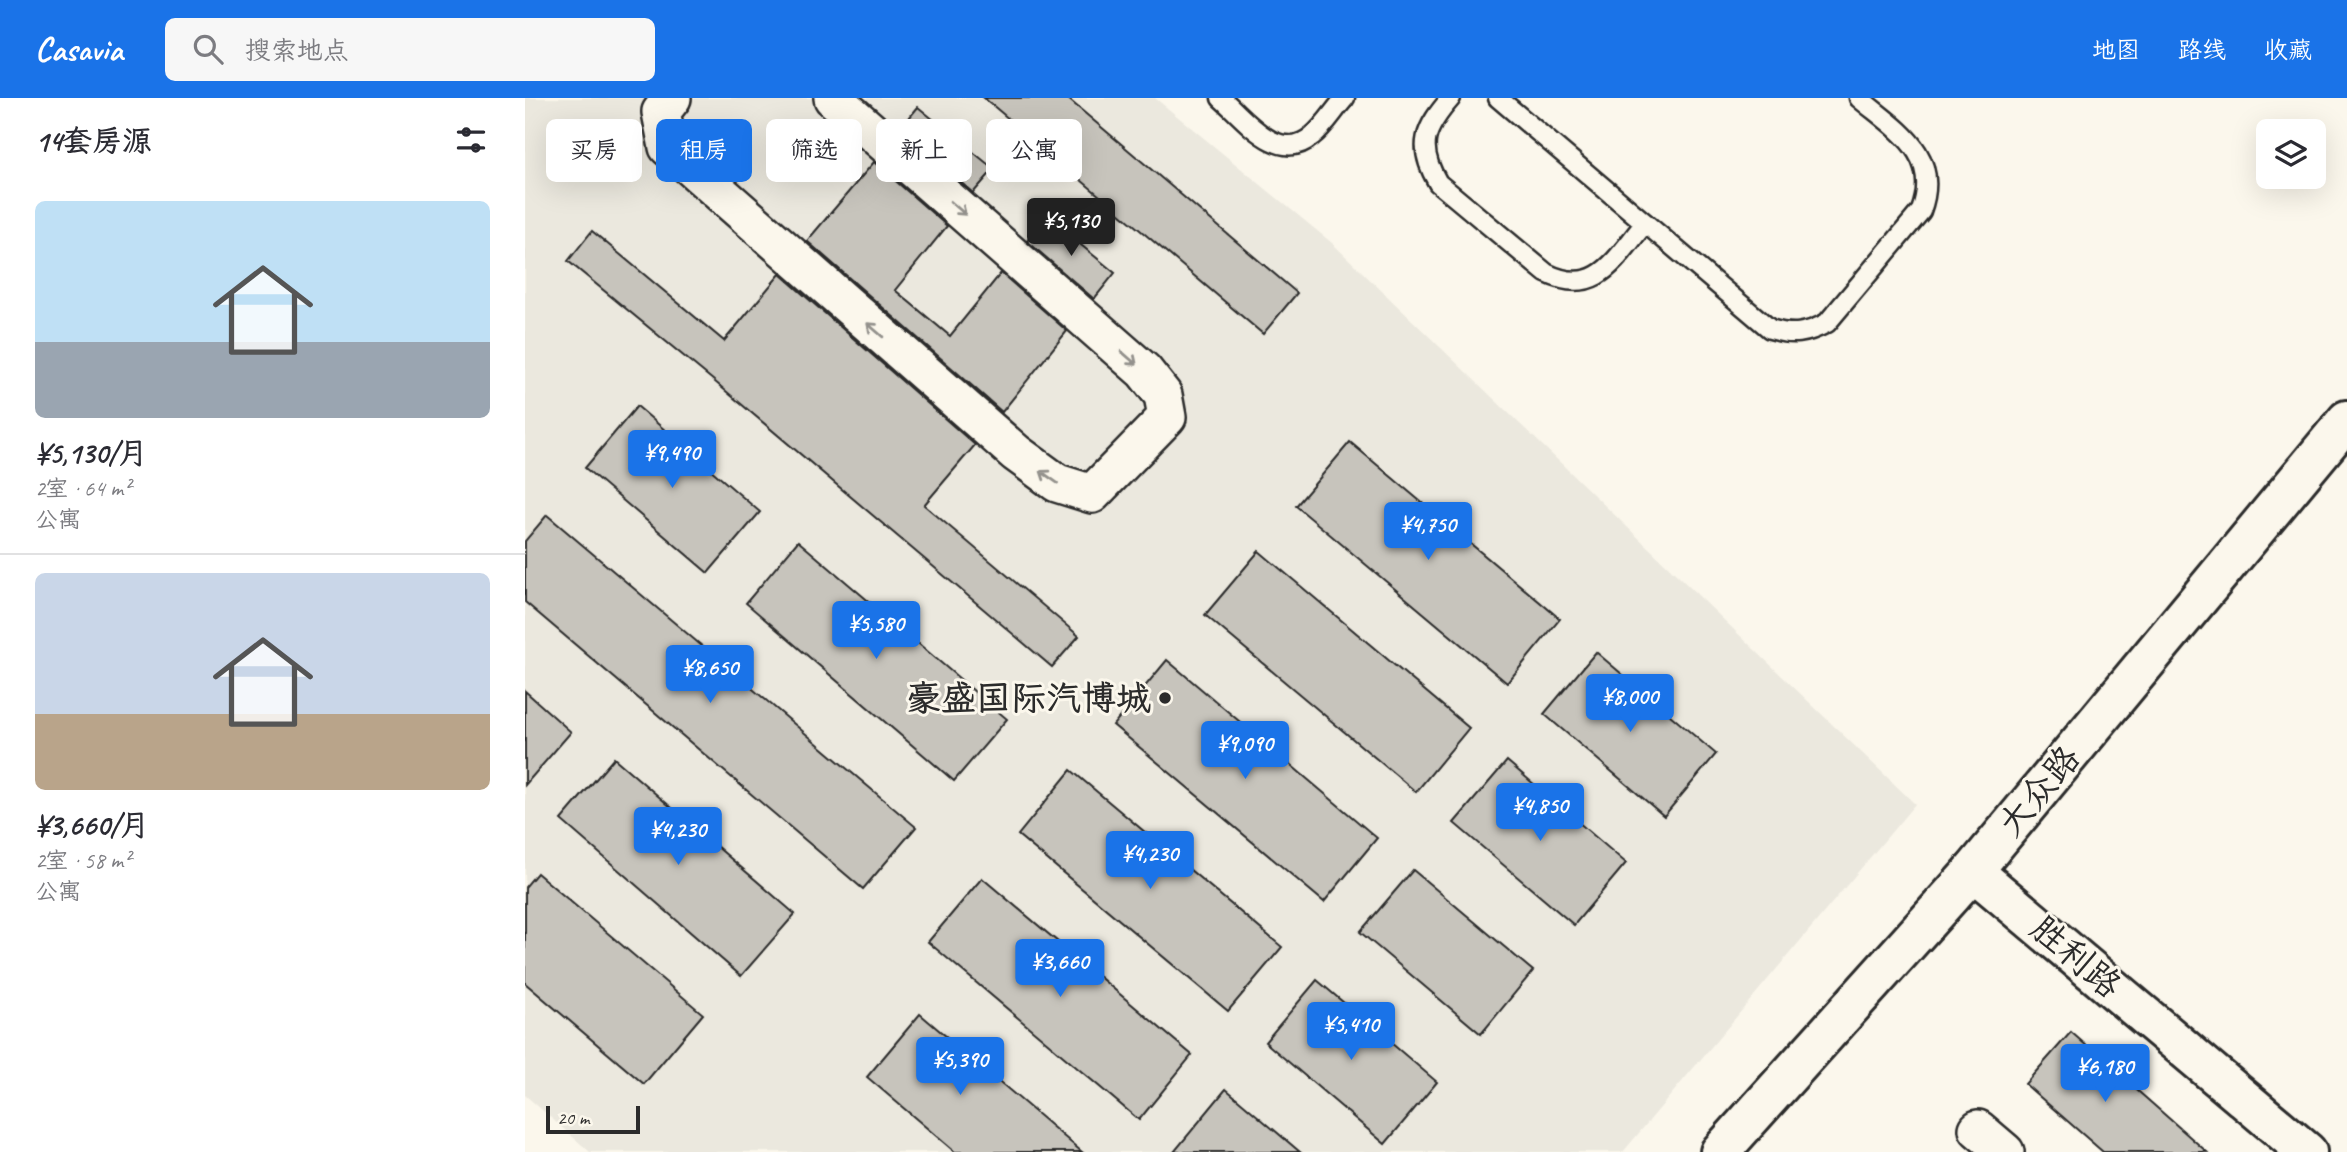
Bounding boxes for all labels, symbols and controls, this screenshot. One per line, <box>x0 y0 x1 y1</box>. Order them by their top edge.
search box <box>165 18 655 81</box>
text: Casavia <box>35 28 123 70</box>
icon: search <box>189 30 227 68</box>
text: 搜索地点 <box>245 34 349 67</box>
text: 地图 <box>2092 35 2140 65</box>
text: 路线 <box>2178 35 2226 65</box>
text: 收藏 <box>2264 35 2312 65</box>
chip: 买房 <box>546 119 642 182</box>
chip: 租房 <box>656 119 752 182</box>
chip: 筛选 <box>766 119 862 182</box>
chip: 新上 <box>876 119 972 182</box>
chip: 公寓 <box>986 119 1082 182</box>
map controls <box>2256 119 2326 189</box>
button: layers <box>2256 119 2326 189</box>
icon: filters <box>452 121 490 159</box>
text: 14套房源 <box>35 122 152 160</box>
pin: ¥5,130 <box>1014 198 1128 258</box>
one-way arrow <box>949 200 967 216</box>
text: ¥5,130 <box>1043 206 1099 235</box>
icon: home <box>200 247 326 373</box>
one-way arrow <box>867 322 885 338</box>
one-way arrow <box>1120 350 1138 366</box>
pin: ¥9,490 <box>615 430 729 490</box>
text: ¥5,130/月 <box>35 434 148 472</box>
text: ¥9,490 <box>644 438 700 467</box>
one-way arrow <box>1040 470 1059 484</box>
text: 2室 · 64 m² <box>35 474 130 503</box>
pin: ¥4,750 <box>1371 503 1485 562</box>
text: 公寓 <box>35 505 81 534</box>
text: ¥4,750 <box>1400 510 1456 539</box>
pin: ¥5,580 <box>819 602 933 661</box>
text: ¥5,580 <box>848 609 904 638</box>
icon: home <box>200 619 326 745</box>
pin: ¥8,650 <box>653 646 767 705</box>
text: ¥8,650 <box>682 653 738 682</box>
pin: ¥8,000 <box>1573 674 1687 734</box>
place label: 豪盛国际汽博城 <box>906 676 1151 721</box>
text: ¥8,000 <box>1602 682 1658 711</box>
marker: 豪盛国际汽博城 <box>1157 690 1173 706</box>
pin: ¥9,090 <box>1188 722 1302 781</box>
text: ¥9,090 <box>1217 729 1273 758</box>
street label: 大众路 <box>1988 736 2090 846</box>
pin: ¥4,850 <box>1483 784 1597 843</box>
text: ¥4,850 <box>1512 791 1568 820</box>
text: ¥3,660/月 <box>35 806 150 844</box>
pin: ¥4,230 <box>621 808 735 867</box>
text: ¥4,230 <box>650 815 706 844</box>
pin: ¥4,230 <box>1093 832 1207 891</box>
text: ¥4,230 <box>1122 839 1178 868</box>
text: 2室 · 58 m² <box>35 846 130 875</box>
text: 公寓 <box>35 877 81 906</box>
street label: 胜利路 <box>2021 906 2131 1008</box>
pin: ¥3,660 <box>1003 940 1117 999</box>
text: ¥3,660 <box>1031 947 1089 976</box>
pin: ¥5,410 <box>1294 1002 1408 1062</box>
text: ¥5,410 <box>1323 1010 1379 1039</box>
pin: ¥5,390 <box>903 1038 1017 1097</box>
pin: ¥6,180 <box>2048 1044 2162 1104</box>
text: ¥5,390 <box>932 1045 988 1074</box>
text: ¥6,180 <box>2077 1052 2133 1081</box>
scale bar <box>546 1103 641 1135</box>
text: 20 m <box>557 1106 589 1130</box>

